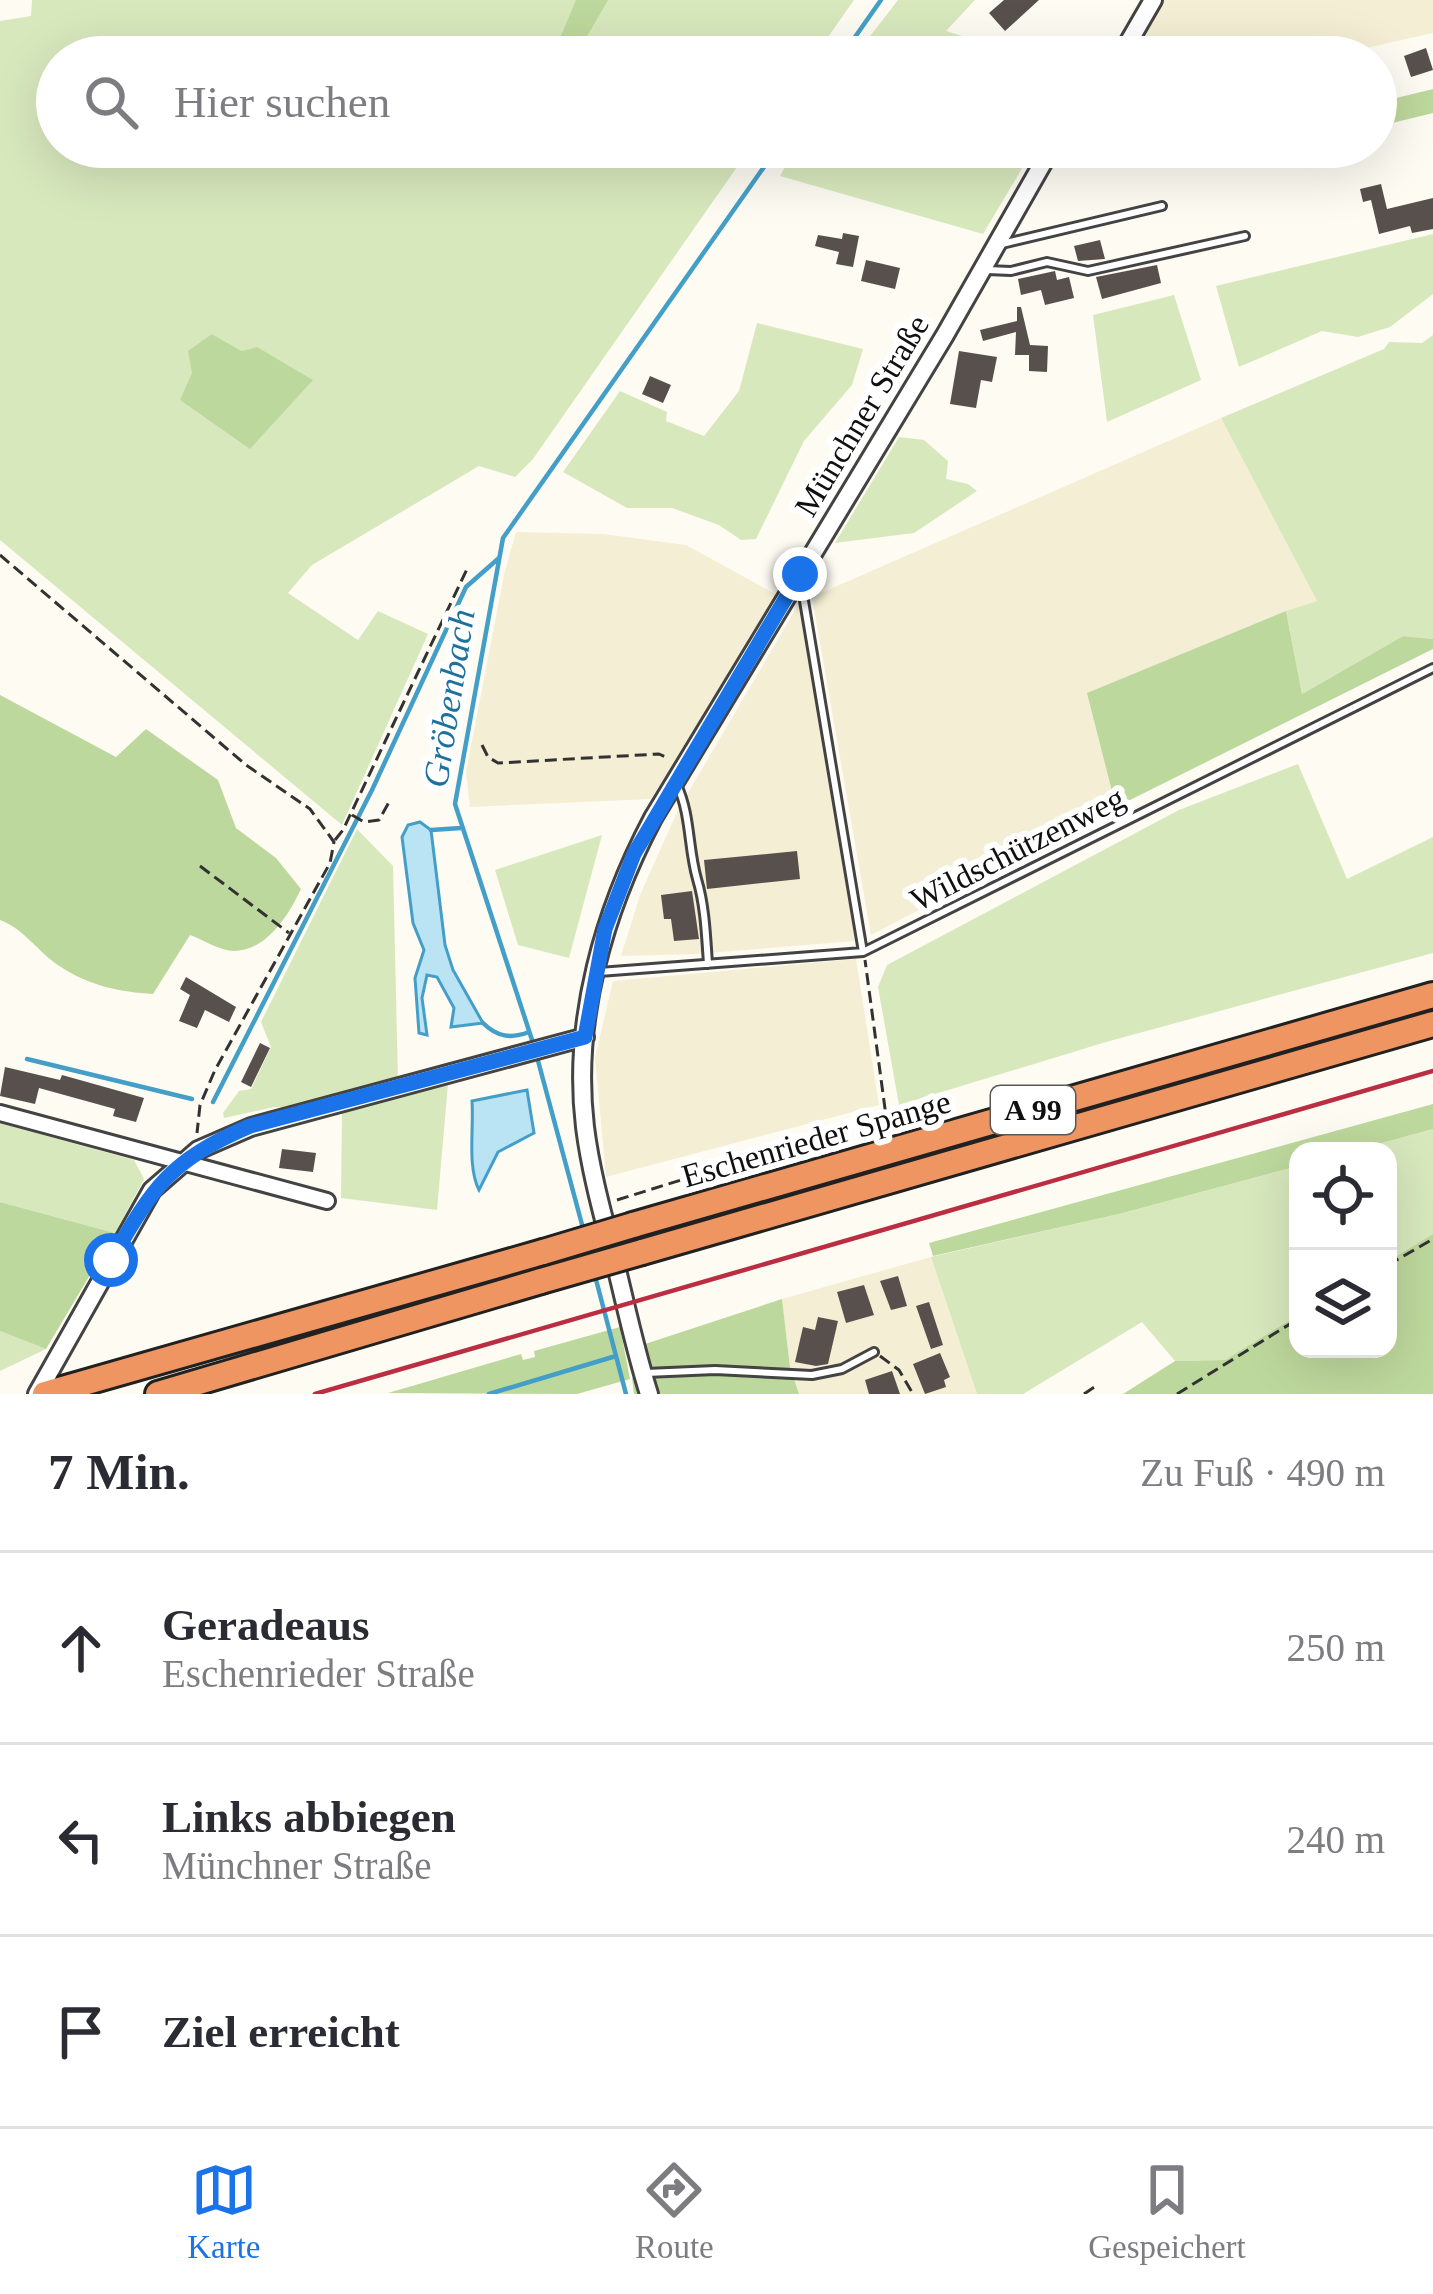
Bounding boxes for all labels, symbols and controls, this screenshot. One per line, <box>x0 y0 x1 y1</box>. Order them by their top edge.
search box <box>36 36 1397 168</box>
icon: search <box>78 69 144 135</box>
text: Hier suchen <box>174 77 390 127</box>
street label: Münchner Straße <box>788 308 936 523</box>
route end <box>773 547 827 601</box>
water label: Gröbenbach <box>415 606 483 790</box>
street label: Wildschützenweg <box>905 779 1130 918</box>
street label: Eschenrieder Spange <box>678 1083 955 1195</box>
road number: A 99 <box>991 1086 1075 1134</box>
map controls <box>1289 1142 1397 1358</box>
button: locate <box>1289 1142 1397 1250</box>
route start <box>84 1233 138 1287</box>
button: layers <box>1289 1250 1397 1358</box>
text: 7 Min. <box>48 1444 190 1500</box>
text: Zu Fuß · 490 m <box>1140 1451 1385 1494</box>
text: Geradeaus <box>162 1600 370 1650</box>
icon: ahead <box>48 1615 114 1681</box>
text: 250 m <box>1286 1626 1385 1669</box>
text: Eschenrieder Straße <box>162 1652 475 1695</box>
text: Links abbiegen <box>162 1792 456 1842</box>
icon: left <box>48 1807 114 1873</box>
text: 240 m <box>1286 1818 1385 1861</box>
text: Münchner Straße <box>162 1844 432 1887</box>
icon: arrive <box>48 1999 114 2065</box>
text: Ziel erreicht <box>162 2007 400 2057</box>
tab: Karte <box>187 2157 261 2266</box>
tab: Route <box>635 2157 714 2266</box>
tab: Gespeichert <box>1088 2157 1246 2266</box>

